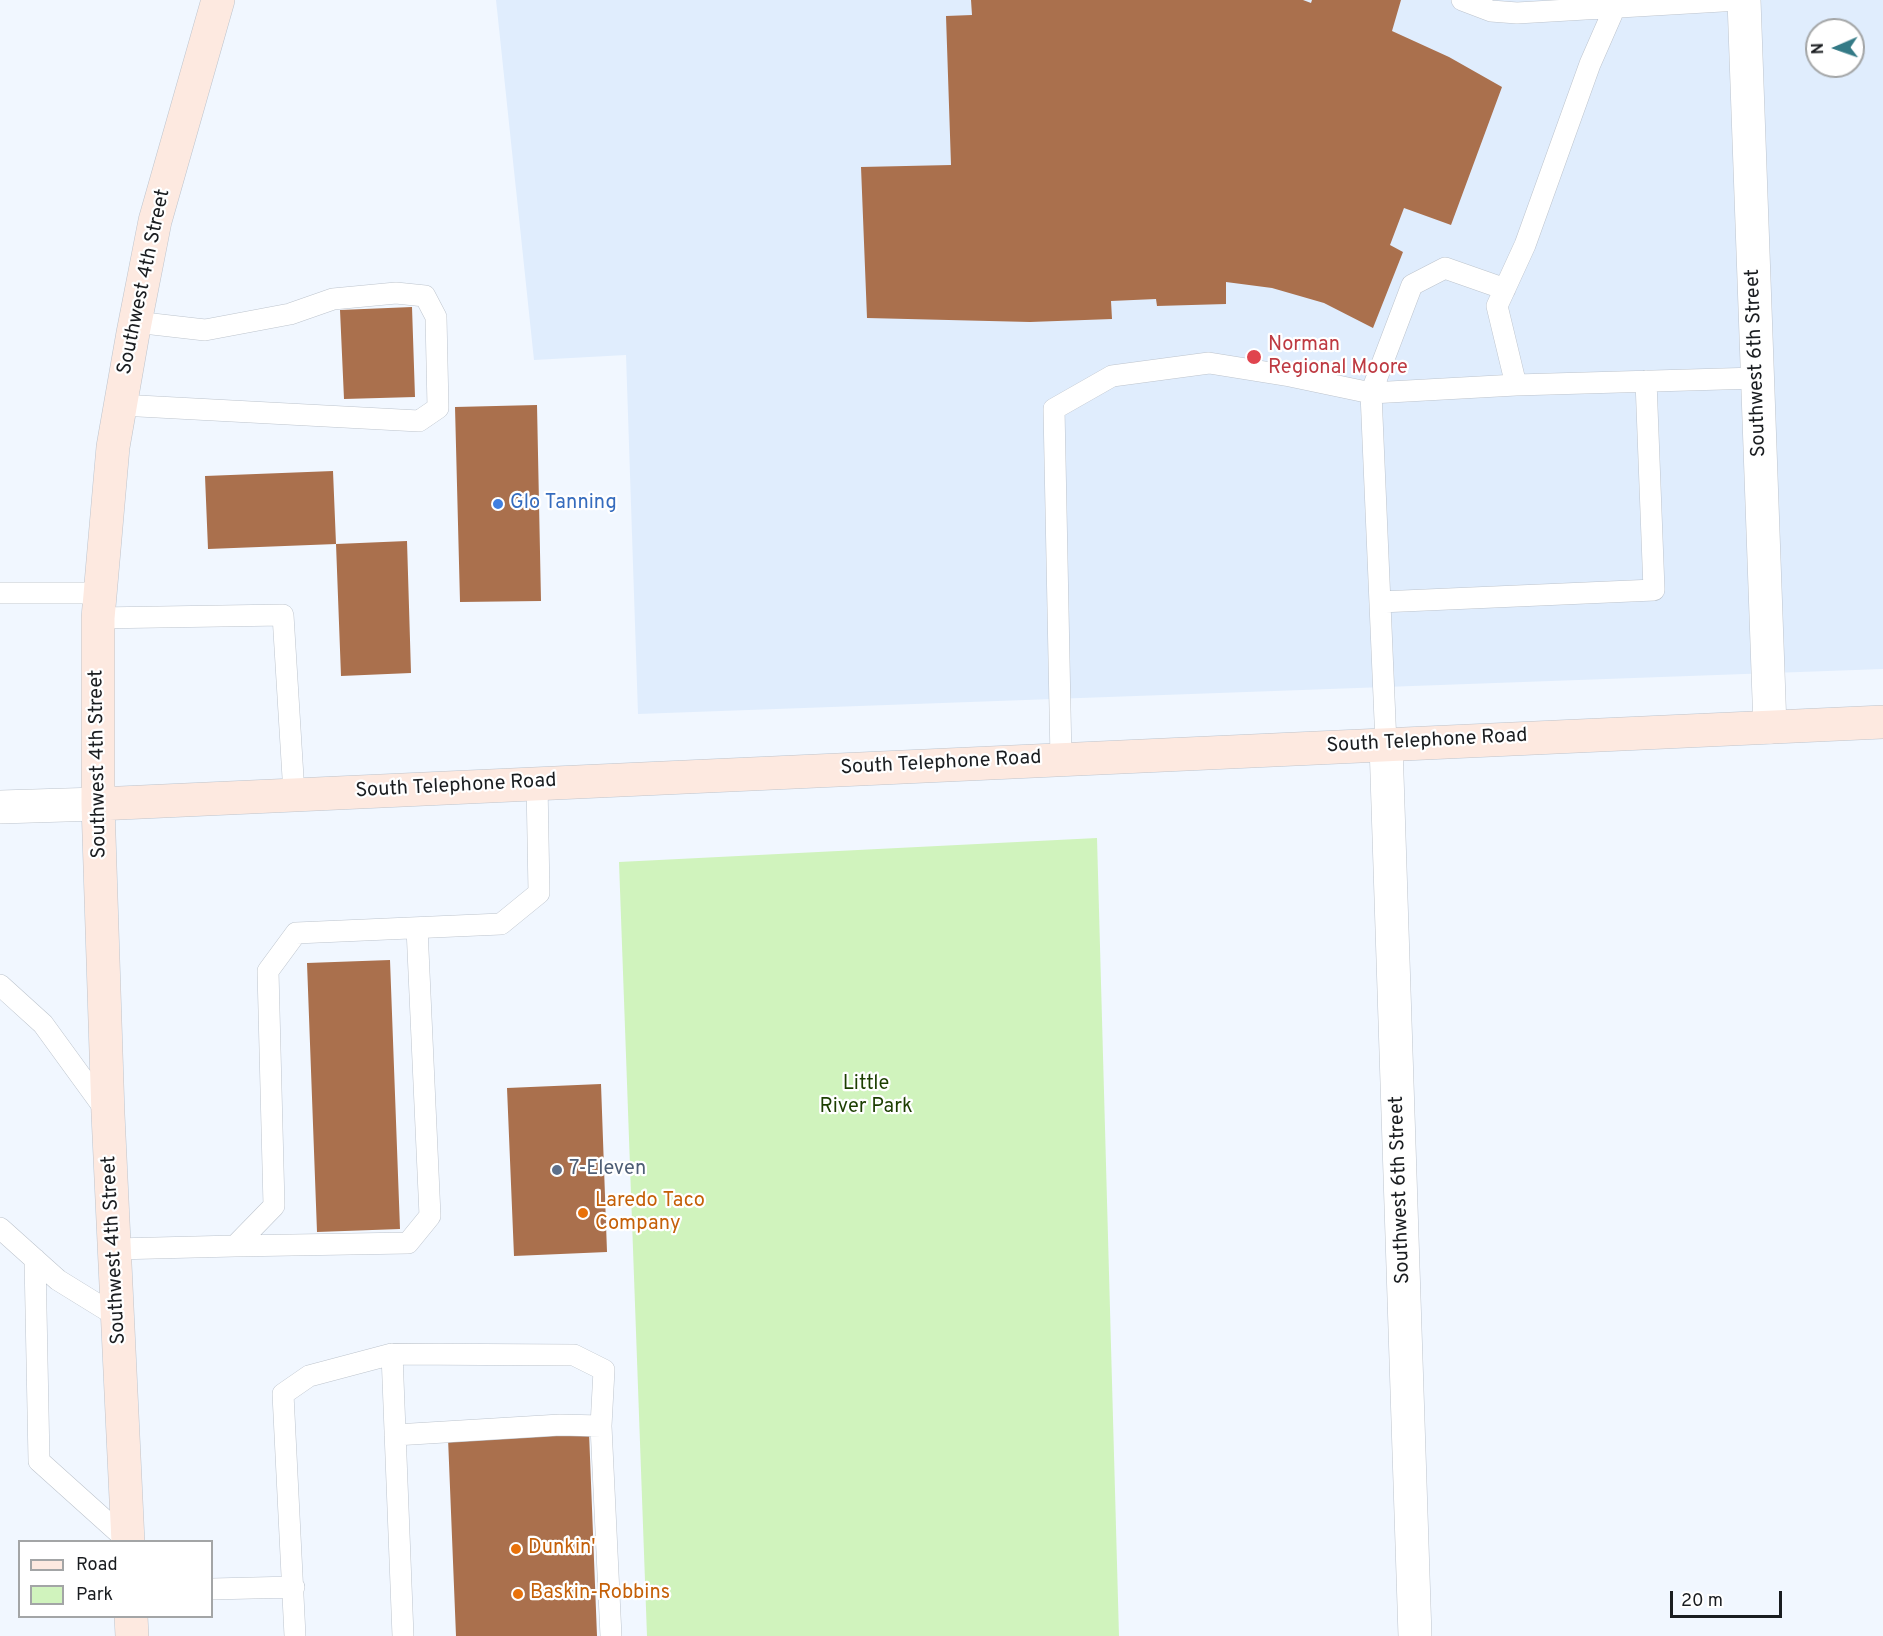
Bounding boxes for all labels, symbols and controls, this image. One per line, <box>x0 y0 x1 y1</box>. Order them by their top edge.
north arrow <box>1805 18 1865 78</box>
text: N <box>1809 42 1829 55</box>
street label: Southwest 4th Street <box>114 187 176 377</box>
street label: Southwest 6th Street <box>1742 268 1772 458</box>
place label: Norman Regional Moore <box>1268 334 1408 381</box>
marker: Norman Regional Moore <box>1245 348 1263 366</box>
place label: Glo Tanning <box>510 492 617 516</box>
marker: Glo Tanning <box>491 497 505 511</box>
street label: Southwest 4th Street <box>85 669 113 859</box>
street label: South Telephone Road <box>1326 725 1528 759</box>
street label: South Telephone Road <box>840 747 1042 781</box>
street label: South Telephone Road <box>355 770 557 804</box>
park label: Little River Park <box>819 1073 913 1120</box>
street label: Southwest 6th Street <box>1386 1095 1416 1285</box>
street label: Southwest 4th Street <box>98 1155 132 1345</box>
place label: 7-Eleven <box>569 1158 646 1182</box>
marker: 7-Eleven <box>550 1163 564 1177</box>
place label: Laredo Taco Company <box>595 1190 705 1237</box>
marker: Laredo Taco Company <box>576 1206 590 1220</box>
place label: Dunkin' <box>528 1537 596 1561</box>
legend <box>18 1540 213 1618</box>
marker: Dunkin' <box>509 1542 523 1556</box>
text: Road <box>76 1554 118 1577</box>
scale bar <box>1673 1579 1786 1617</box>
place label: Baskin-Robbins <box>530 1582 670 1606</box>
text: Park <box>76 1584 113 1607</box>
marker: Baskin-Robbins <box>511 1587 525 1601</box>
text: 20 m <box>1681 1590 1723 1613</box>

